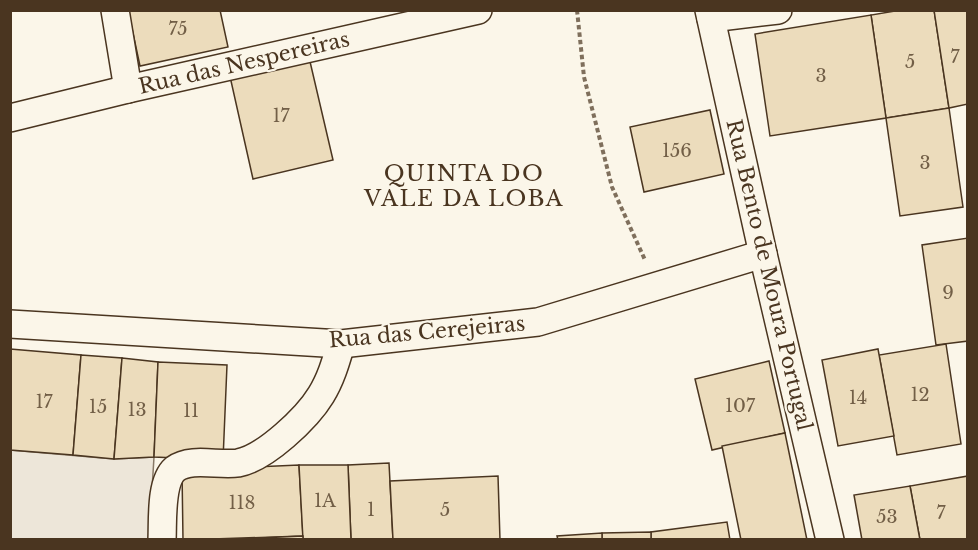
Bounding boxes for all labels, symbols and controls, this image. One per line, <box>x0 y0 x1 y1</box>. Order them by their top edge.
house number: 75 <box>168 18 188 40</box>
street label: Rua das Nespereiras <box>136 26 352 100</box>
house number: 7 <box>950 46 960 68</box>
house number: 5 <box>905 51 915 73</box>
house number: 3 <box>815 65 827 87</box>
house number: 17 <box>272 105 290 127</box>
street label: Rua Bento de Moura Portugal <box>720 117 818 433</box>
house number: 156 <box>662 140 692 162</box>
house number: 3 <box>919 152 931 174</box>
district label: QUINTA DO VALE DA LOBA <box>363 160 564 212</box>
house number: 9 <box>942 282 954 304</box>
street label: Rua das Cerejeiras <box>328 310 526 354</box>
house number: 12 <box>910 384 930 406</box>
house number: 14 <box>849 387 867 409</box>
house number: 17 <box>35 391 53 413</box>
house number: 107 <box>725 395 756 417</box>
house number: 15 <box>89 396 107 418</box>
house number: 13 <box>127 399 147 421</box>
house number: 11 <box>183 400 199 422</box>
house number: 1A <box>314 490 337 512</box>
house number: 118 <box>229 492 255 514</box>
house number: 1 <box>367 499 375 521</box>
house number: 5 <box>440 499 450 521</box>
house number: 7 <box>936 502 946 524</box>
house number: 53 <box>876 506 898 528</box>

